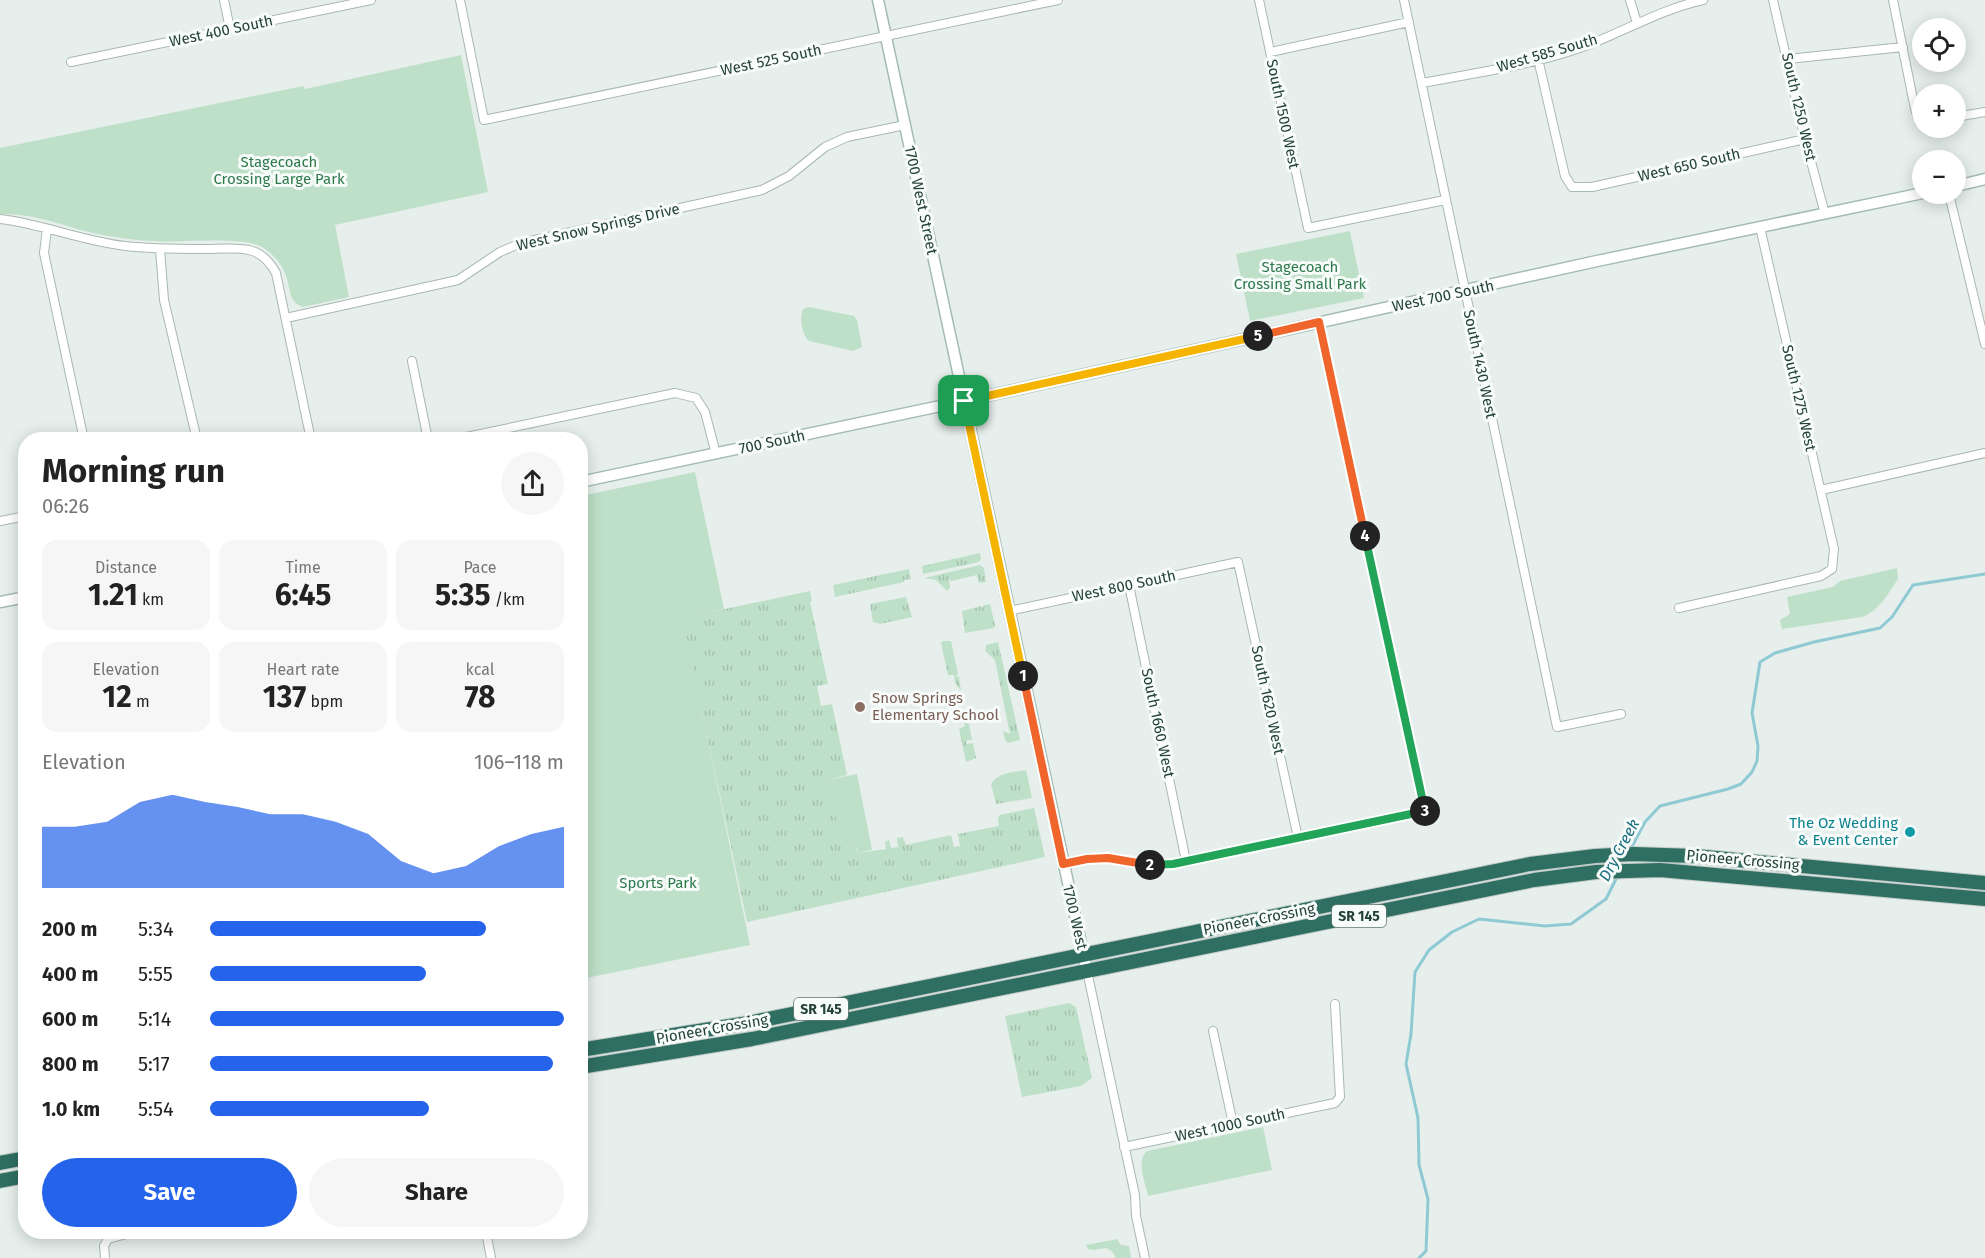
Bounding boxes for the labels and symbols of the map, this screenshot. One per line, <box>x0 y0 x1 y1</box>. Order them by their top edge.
street label: West 400 South <box>168 11 274 51</box>
street label: West 585 South <box>1495 30 1599 76</box>
street label: West 525 South <box>719 40 823 80</box>
street label: South 1250 West <box>1778 51 1820 163</box>
street label: South 1500 West <box>1263 58 1304 171</box>
street label: 1700 West Street <box>901 144 941 257</box>
street label: West 650 South <box>1636 144 1742 186</box>
park label: Stagecoach Crossing Large Park <box>213 153 345 188</box>
street label: West Snow Springs Drive <box>515 199 681 255</box>
park label: Stagecoach Crossing Small Park <box>1234 258 1366 293</box>
street label: West 700 South <box>1390 276 1496 316</box>
street label: South 1430 West <box>1460 308 1500 421</box>
pin: 5 <box>1243 321 1273 351</box>
street label: South 1275 West <box>1778 343 1820 453</box>
pin <box>938 375 989 426</box>
street label: 700 South <box>737 426 807 458</box>
pin: 4 <box>1350 521 1380 551</box>
street label: West 800 South <box>1070 566 1178 606</box>
street label: South 1620 West <box>1248 644 1288 757</box>
pin: 1 <box>1008 661 1038 691</box>
street label: South 1660 West <box>1138 667 1179 780</box>
place label: Snow Springs Elementary School <box>872 689 1000 724</box>
marker: Snow Springs Elementary School <box>853 700 867 714</box>
pin: 3 <box>1410 796 1440 826</box>
place label: The Oz Wedding & Event Center <box>1789 814 1898 849</box>
water label: Dry Creek <box>1595 815 1643 884</box>
marker: The Oz Wedding & Event Center <box>1903 825 1917 839</box>
street label: Pioneer Crossing <box>1686 846 1801 874</box>
pin: 2 <box>1135 850 1165 880</box>
park label: Sports Park <box>619 874 697 892</box>
street label: 1700 West <box>1059 883 1091 952</box>
street label: Pioneer Crossing <box>1202 899 1317 939</box>
road number: SR 145 <box>1332 905 1386 927</box>
road number: SR 145 <box>794 998 848 1020</box>
street label: Pioneer Crossing <box>655 1010 770 1048</box>
street label: West 1000 South <box>1173 1105 1287 1145</box>

